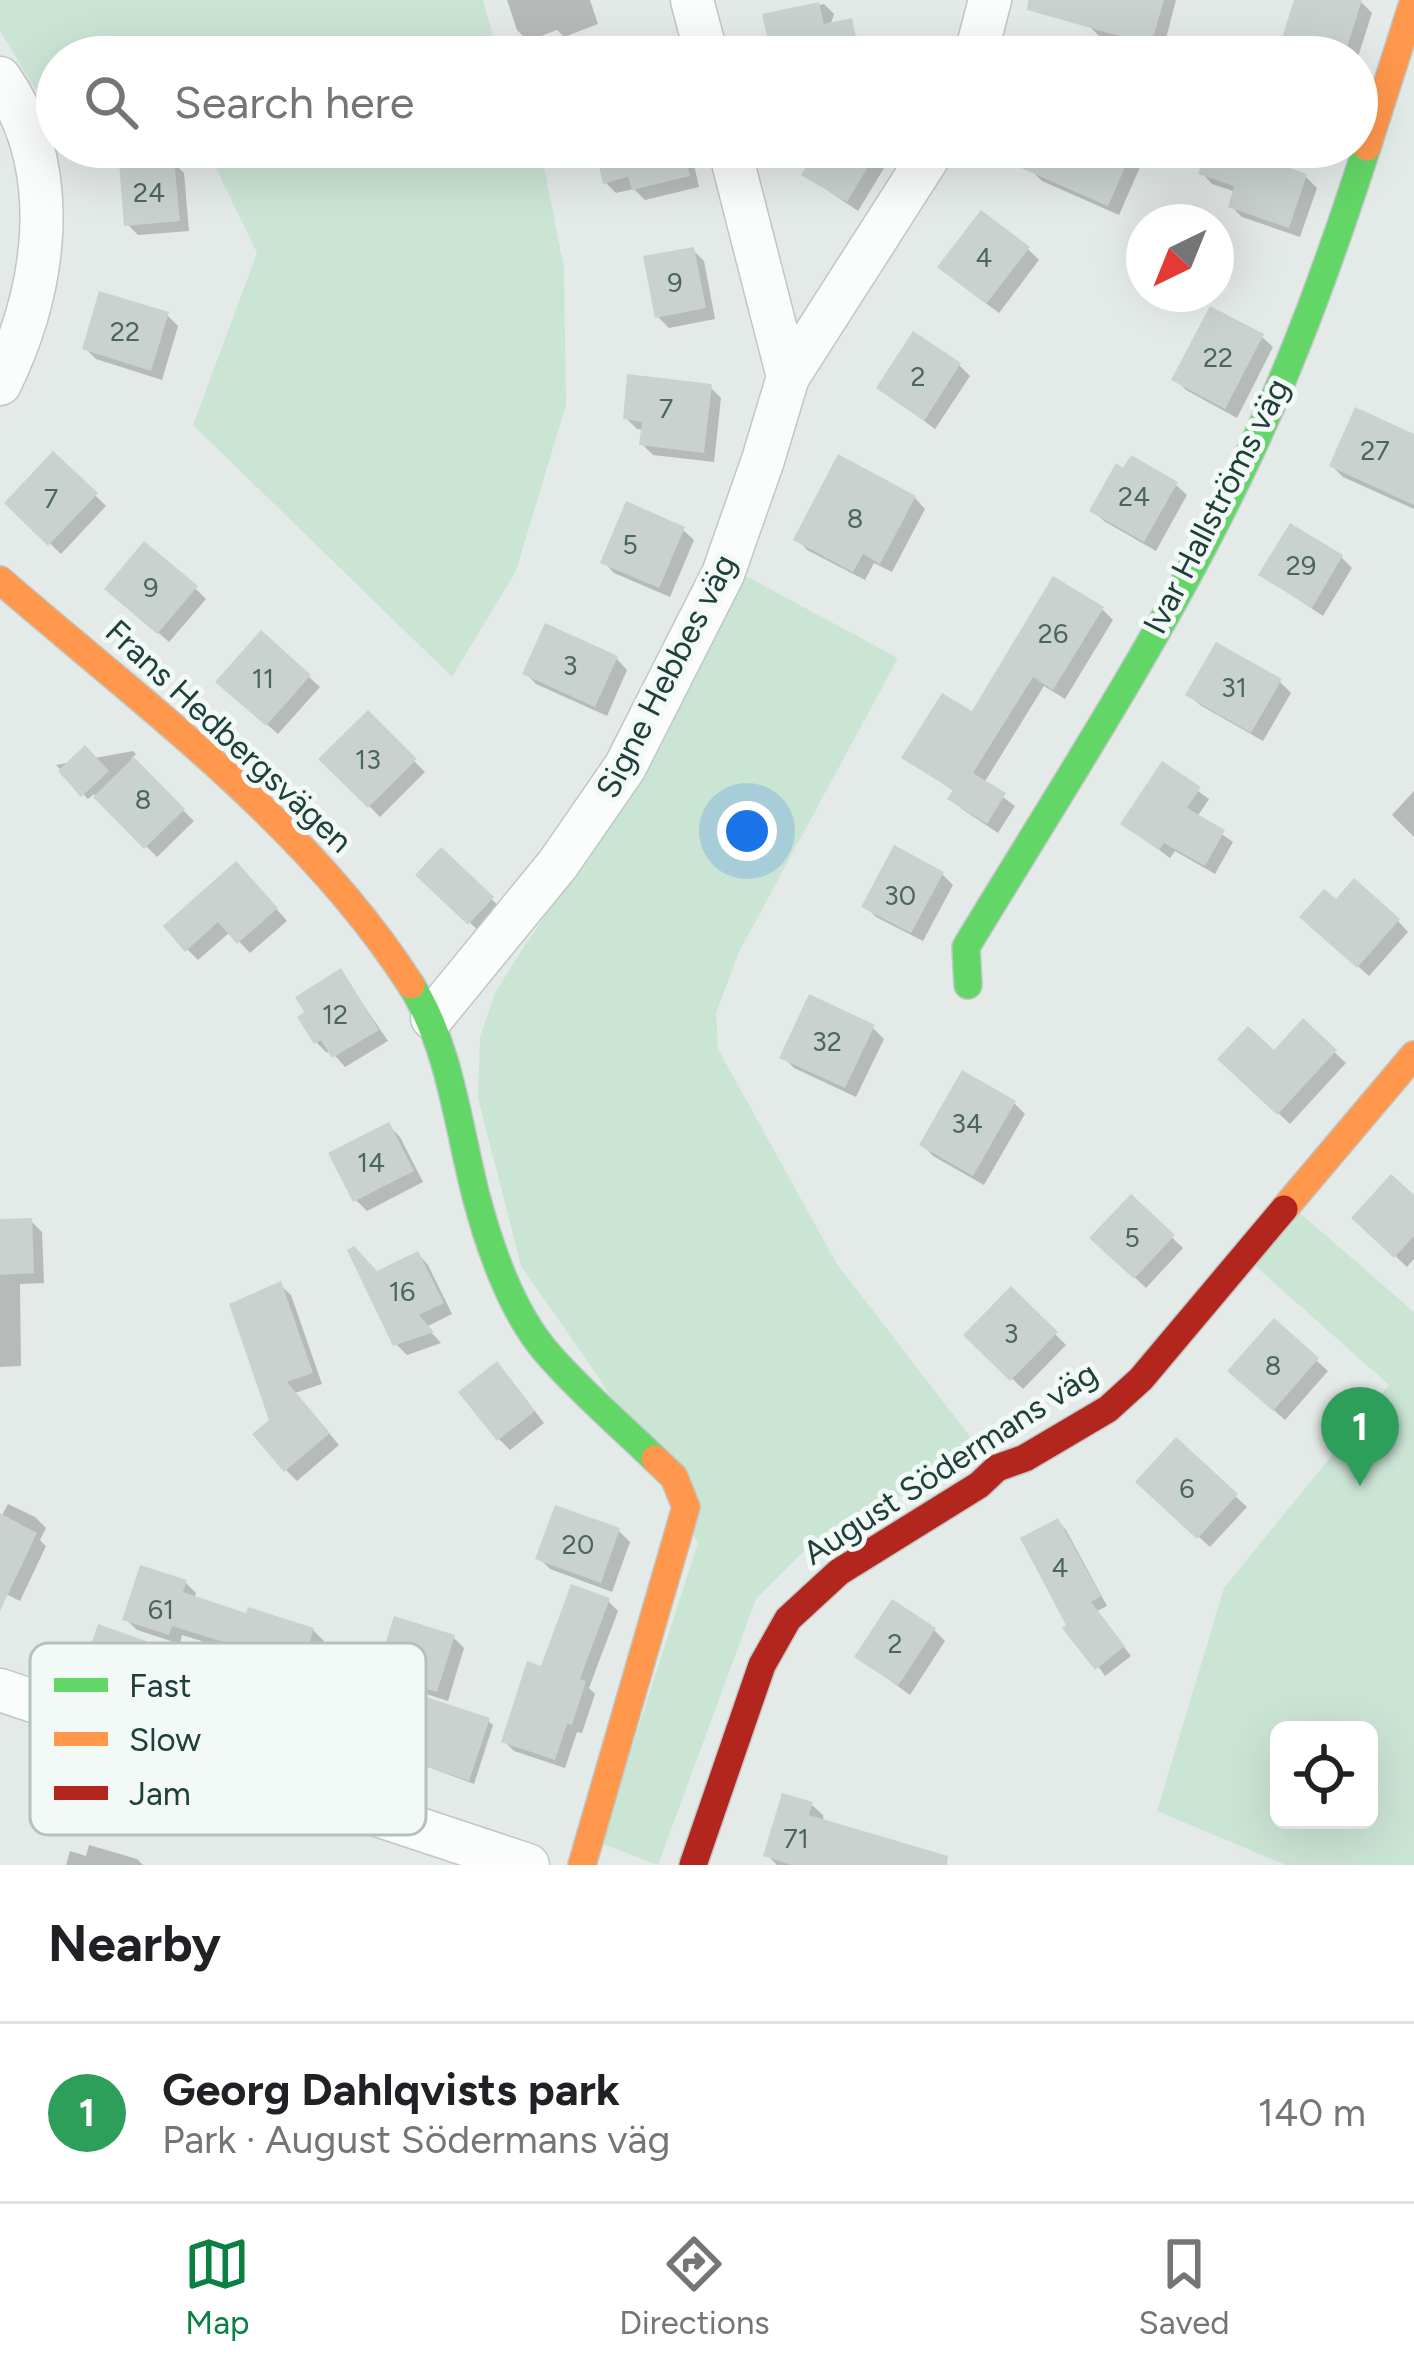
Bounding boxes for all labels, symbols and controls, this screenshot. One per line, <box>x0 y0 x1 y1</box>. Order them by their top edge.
search box <box>36 36 1378 168</box>
icon: search <box>78 69 144 135</box>
text: Search here <box>174 75 414 129</box>
house number: 24 <box>133 176 165 209</box>
north arrow <box>1126 204 1234 312</box>
house number: 4 <box>976 241 992 274</box>
house number: 9 <box>667 266 683 299</box>
house number: 22 <box>110 315 140 348</box>
house number: 22 <box>1203 341 1233 374</box>
house number: 2 <box>910 360 926 393</box>
street label: Ivar Hallströms väg <box>1135 372 1297 640</box>
house number: 7 <box>659 392 673 425</box>
house number: 27 <box>1360 434 1390 467</box>
house number: 24 <box>1118 480 1150 513</box>
house number: 7 <box>44 482 58 515</box>
house number: 8 <box>847 502 863 535</box>
house number: 5 <box>622 528 638 561</box>
street label: Signe Hebbes väg <box>588 548 744 804</box>
house number: 29 <box>1286 549 1316 582</box>
house number: 9 <box>143 571 159 604</box>
street label: Frans Hedbergsvägen <box>98 612 360 860</box>
house number: 26 <box>1038 617 1068 650</box>
house number: 3 <box>563 649 577 682</box>
house number: 11 <box>252 662 274 695</box>
house number: 31 <box>1221 671 1247 704</box>
house number: 13 <box>355 743 381 776</box>
house number: 8 <box>135 783 151 816</box>
your location <box>717 801 777 861</box>
house number: 30 <box>884 879 916 912</box>
house number: 12 <box>322 998 348 1031</box>
house number: 32 <box>812 1025 842 1058</box>
house number: 34 <box>951 1107 983 1140</box>
house number: 14 <box>357 1146 385 1179</box>
house number: 5 <box>1124 1221 1140 1254</box>
house number: 16 <box>389 1275 415 1308</box>
house number: 3 <box>1004 1317 1018 1350</box>
house number: 8 <box>1265 1349 1281 1382</box>
street label: August Södermans väg <box>796 1353 1104 1573</box>
pin: 1 <box>1321 1387 1399 1486</box>
house number: 6 <box>1179 1472 1195 1505</box>
house number: 20 <box>562 1528 594 1561</box>
house number: 4 <box>1052 1551 1068 1584</box>
house number: 61 <box>148 1593 174 1626</box>
house number: 2 <box>887 1627 903 1660</box>
legend <box>30 1643 426 1835</box>
text: Fast <box>129 1666 191 1705</box>
text: Slow <box>129 1720 201 1759</box>
map controls <box>1270 1721 1378 1829</box>
button: locate <box>1270 1721 1378 1829</box>
text: Jam <box>129 1774 191 1813</box>
house number: 71 <box>783 1822 809 1855</box>
text: Nearby <box>48 1913 221 1974</box>
text: Georg Dahlqvists park <box>162 2062 620 2116</box>
text: 1 <box>79 2089 95 2136</box>
text: 140 m <box>1258 2089 1366 2136</box>
text: Park · August Södermans väg <box>162 2116 670 2163</box>
tab: Map <box>184 2231 250 2342</box>
tab: Directions <box>619 2231 770 2342</box>
tab: Saved <box>1139 2231 1230 2342</box>

